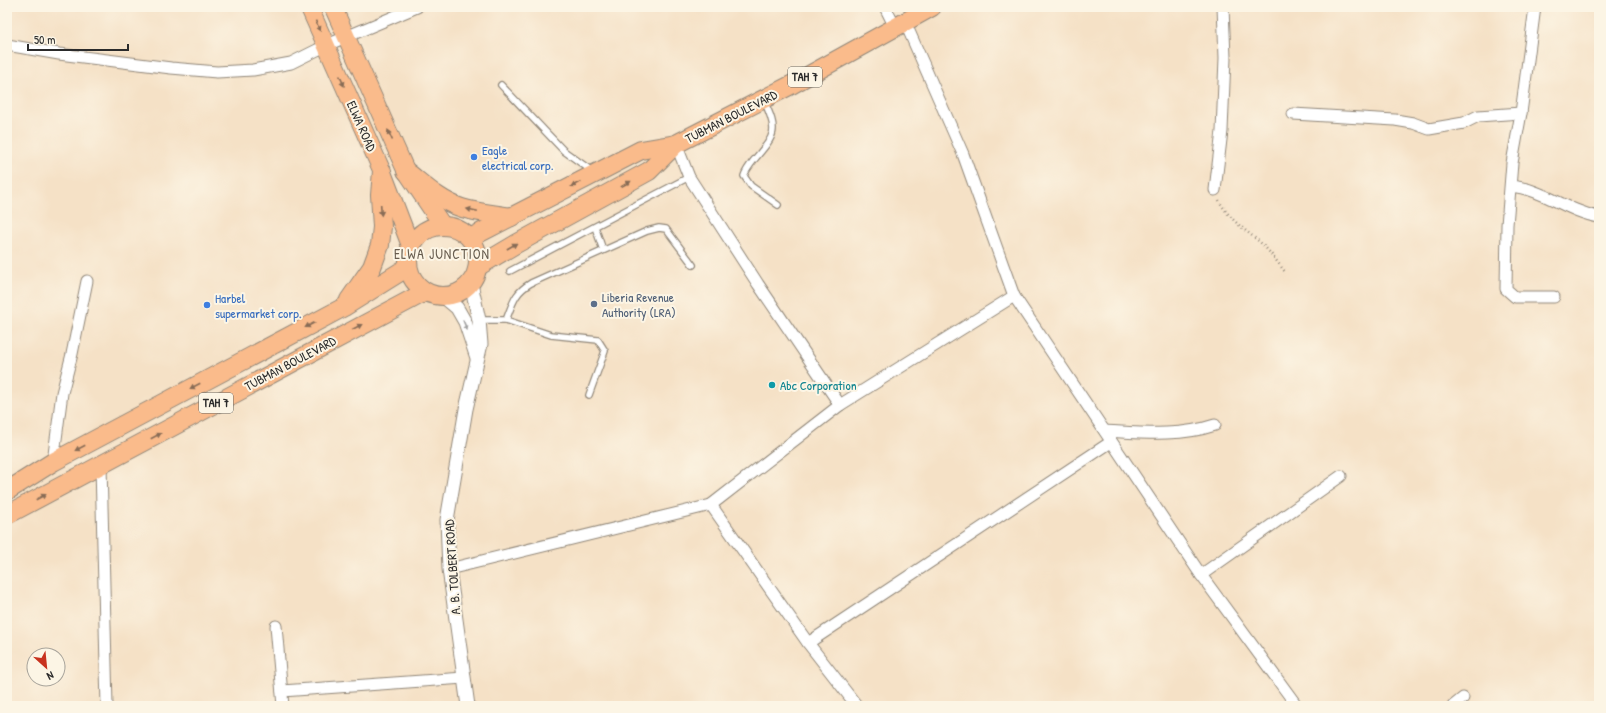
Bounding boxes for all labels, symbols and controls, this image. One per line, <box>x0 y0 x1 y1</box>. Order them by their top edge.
one-way arrow <box>315 20 321 31</box>
scale bar <box>28 26 128 52</box>
text: 50 m <box>34 31 55 48</box>
road number: TAH 7 <box>788 67 822 87</box>
one-way arrow <box>339 75 345 86</box>
street label: TUBMAN BOULEVARD <box>682 85 781 147</box>
street label: ELWA ROAD <box>343 98 381 155</box>
one-way arrow <box>387 130 393 141</box>
place label: Eagle electrical corp. <box>482 141 554 174</box>
marker: Eagle electrical corp. <box>469 152 479 162</box>
one-way arrow <box>621 180 632 187</box>
one-way arrow <box>570 181 582 187</box>
one-way arrow <box>377 204 384 216</box>
one-way arrow <box>466 207 478 213</box>
one-way arrow <box>506 242 518 249</box>
district label: ELWA JUNCTION <box>394 244 490 263</box>
place label: Liberia Revenue Authority (LRA) <box>602 288 676 321</box>
place label: Harbel supermarket corp. <box>215 289 302 322</box>
marker: Liberia Revenue Authority (LRA) <box>589 299 599 309</box>
marker: Harbel supermarket corp. <box>202 300 212 310</box>
one-way arrow <box>462 319 468 330</box>
one-way arrow <box>304 322 316 329</box>
one-way arrow <box>351 324 362 330</box>
street label: TUBMAN BOULEVARD <box>241 331 340 395</box>
place label: Abc Corporation <box>780 376 857 394</box>
marker: Abc Corporation <box>767 380 777 390</box>
one-way arrow <box>189 383 201 390</box>
road number: TAH 7 <box>199 393 233 413</box>
one-way arrow <box>150 432 162 439</box>
one-way arrow <box>75 444 86 451</box>
one-way arrow <box>36 494 47 500</box>
street label: A. B. TOLBERT ROAD <box>440 518 464 615</box>
north arrow <box>26 647 66 687</box>
text: N <box>45 668 56 684</box>

